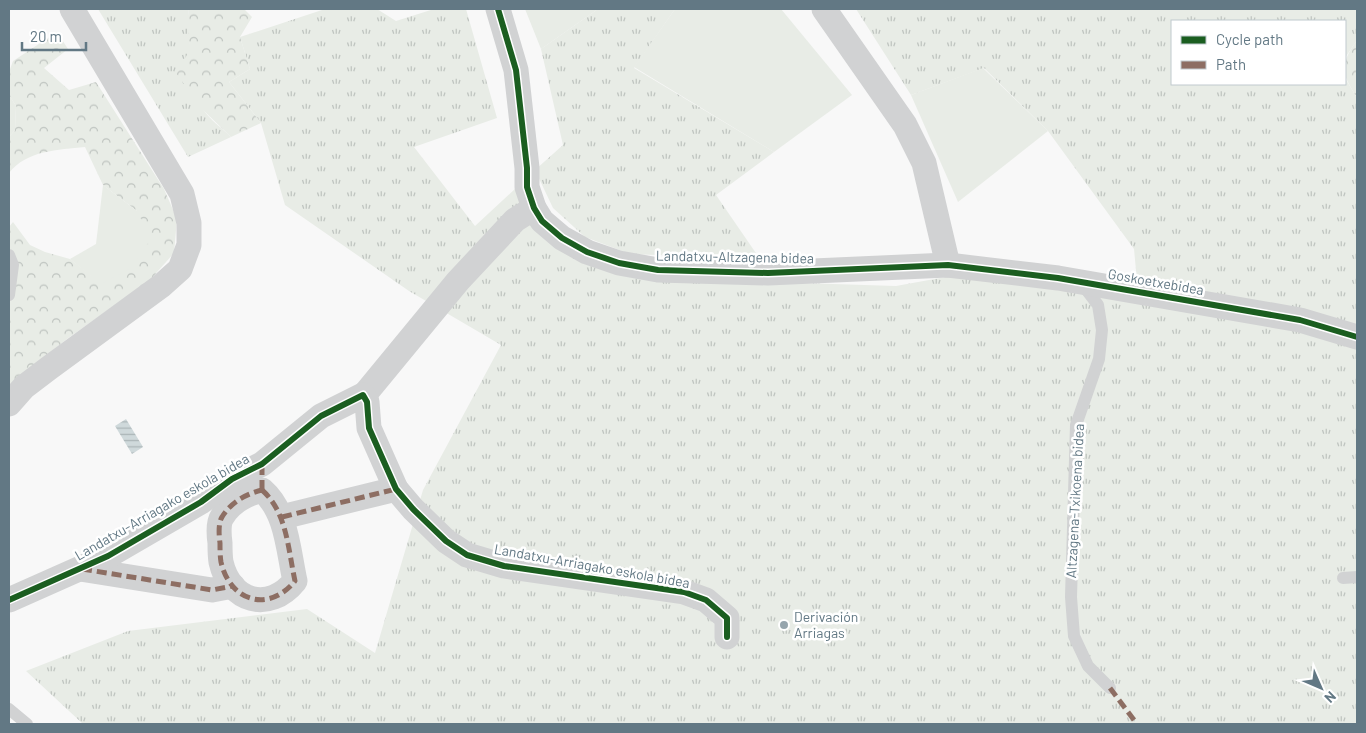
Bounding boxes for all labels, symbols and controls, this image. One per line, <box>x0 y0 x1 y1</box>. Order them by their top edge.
scale bar <box>22 20 86 52</box>
legend <box>1171 20 1346 85</box>
text: 20 m <box>30 27 62 45</box>
text: Cycle path <box>1216 30 1283 48</box>
text: Path <box>1216 55 1246 73</box>
street label: Landatxu-Altzagena bidea <box>656 247 814 266</box>
street label: Goskoetxebidea <box>1107 265 1205 298</box>
street label: Altzagena-Txikoena bidea <box>1062 423 1087 579</box>
street label: Landatxu-Arriagako eskola bidea <box>72 450 252 564</box>
street label: Landatxu-Arriagako eskola bidea <box>493 540 691 591</box>
place label: Derivación Arriagas <box>794 608 858 641</box>
marker: Derivación Arriagas <box>778 619 790 631</box>
north arrow <box>1296 663 1346 713</box>
text: N <box>1321 688 1340 707</box>

